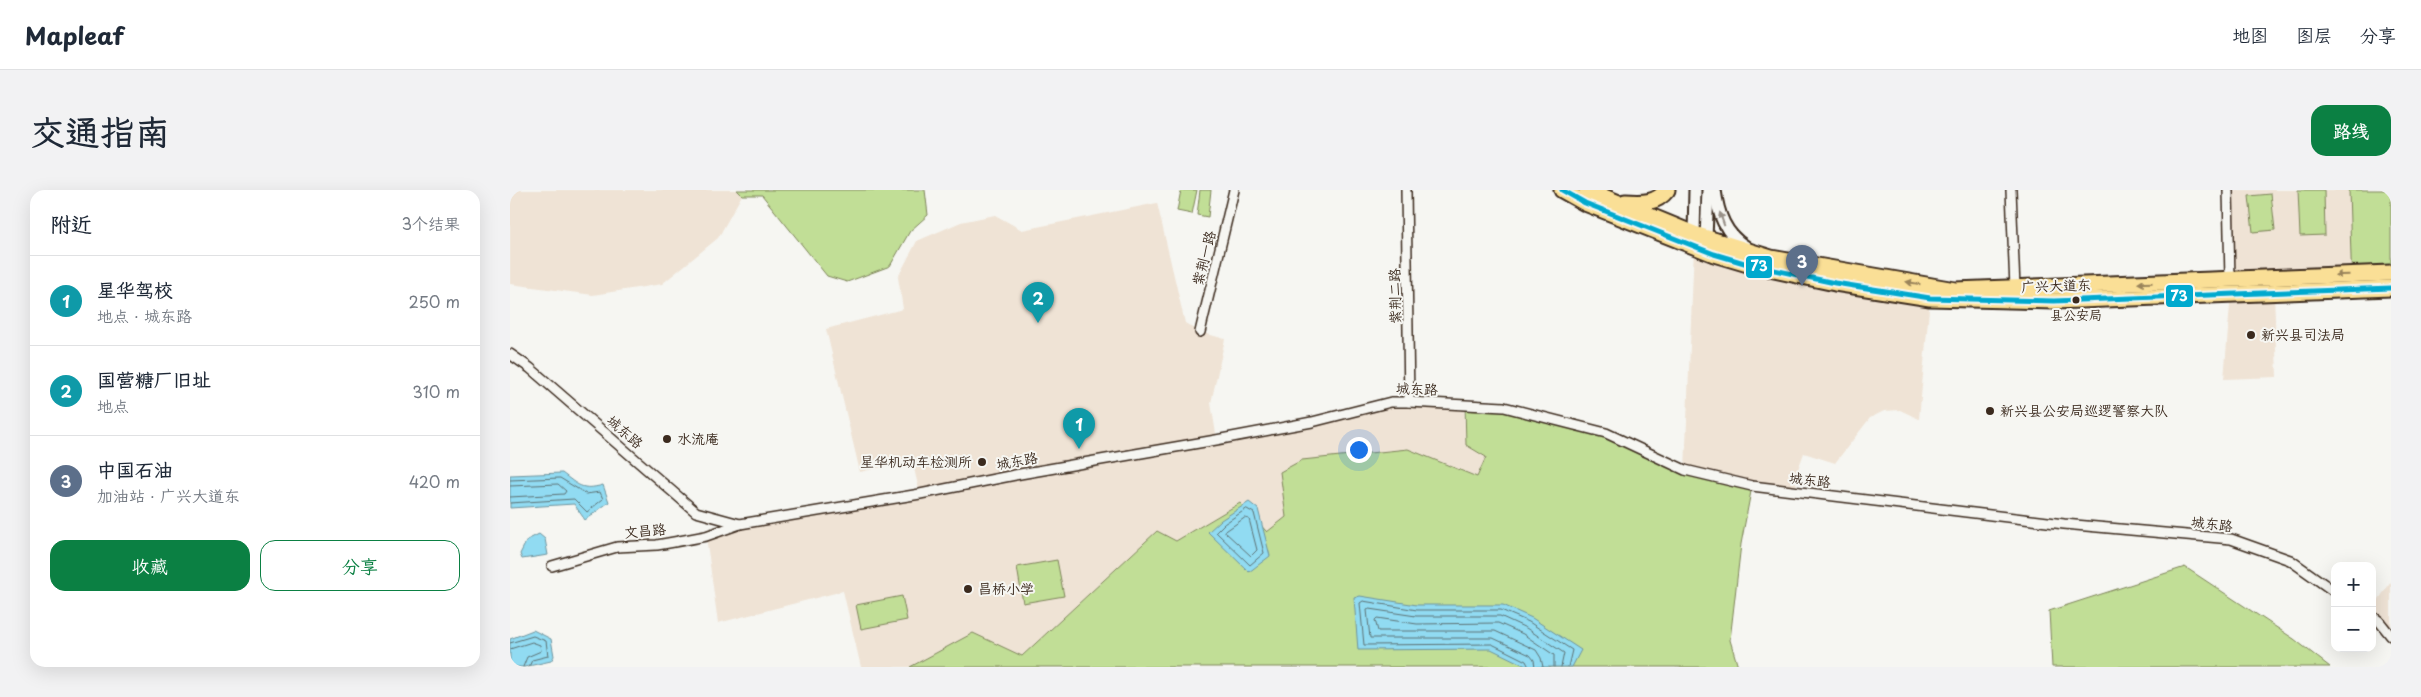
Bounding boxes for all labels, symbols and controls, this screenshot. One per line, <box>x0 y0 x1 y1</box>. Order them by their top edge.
text: Mapleaf <box>25 17 124 53</box>
text: 地图 <box>2232 21 2268 48</box>
text: 图层 <box>2296 21 2332 48</box>
text: 分享 <box>2360 21 2396 48</box>
text: 交通指南 <box>30 104 170 157</box>
button: 路线 <box>2311 105 2391 156</box>
text: 附近 <box>50 207 92 239</box>
text: 3个结果 <box>401 211 460 235</box>
one-way arrow <box>1718 211 1726 226</box>
street label: 紫荆一路 <box>1187 228 1220 288</box>
pin: 3 <box>1786 245 1818 286</box>
line badge: 73 <box>1745 255 1773 279</box>
text: 73 <box>1750 255 1768 276</box>
street label: 紫荆二路 <box>1384 268 1405 324</box>
one-way arrow <box>2334 271 2350 279</box>
street label: 广兴大道东 <box>2021 274 2091 297</box>
text: 星华驾校 <box>97 275 173 303</box>
one-way arrow <box>1905 279 1921 287</box>
one-way arrow <box>2137 279 2153 287</box>
pin: 2 <box>1022 282 1054 323</box>
line badge: 73 <box>2165 284 2194 308</box>
text: 73 <box>2170 285 2188 306</box>
text: 1 <box>62 289 70 313</box>
text: 250 m <box>409 289 460 313</box>
marker: 县公安局 <box>2071 295 2081 305</box>
text: 地点 · 城东路 <box>97 303 192 327</box>
place label: 县公安局 <box>2050 305 2102 324</box>
place label: 新兴县司法局 <box>2261 324 2345 345</box>
marker: 新兴县司法局 <box>2245 329 2257 341</box>
text: 国营糖厂旧址 <box>97 365 211 393</box>
street label: 城东路 <box>1396 377 1438 400</box>
text: 2 <box>60 379 72 403</box>
text: 310 m <box>412 379 460 403</box>
text: 地点 <box>97 393 129 417</box>
place label: 新兴县公安局巡逻警察大队 <box>2000 400 2168 421</box>
marker: 新兴县公安局巡逻警察大队 <box>1984 405 1996 417</box>
pin: 1 <box>1063 408 1095 449</box>
street label: 城东路 <box>603 410 648 453</box>
place label: 水流庵 <box>677 428 719 449</box>
marker: 水流庵 <box>661 433 673 445</box>
your location <box>1346 437 1372 463</box>
street label: 城东路 <box>994 447 1039 474</box>
place label: 星华机动车检测所 <box>860 451 972 472</box>
text: 中国石油 <box>97 455 173 483</box>
marker: 星华机动车检测所 <box>976 456 988 468</box>
street label: 城东路 <box>1788 467 1832 492</box>
text: 3 <box>61 469 71 493</box>
text: 420 m <box>409 469 460 493</box>
text: 加油站 · 广兴大道东 <box>97 483 240 507</box>
street label: 城东路 <box>2190 511 2234 536</box>
street label: 文昌路 <box>623 518 667 543</box>
button: 收藏 <box>50 540 250 591</box>
button: 分享 <box>260 540 460 591</box>
map controls <box>2331 562 2376 652</box>
button: + <box>2331 562 2376 607</box>
place label: 昌桥小学 <box>978 578 1034 599</box>
marker: 昌桥小学 <box>962 583 974 595</box>
button: − <box>2331 607 2376 652</box>

